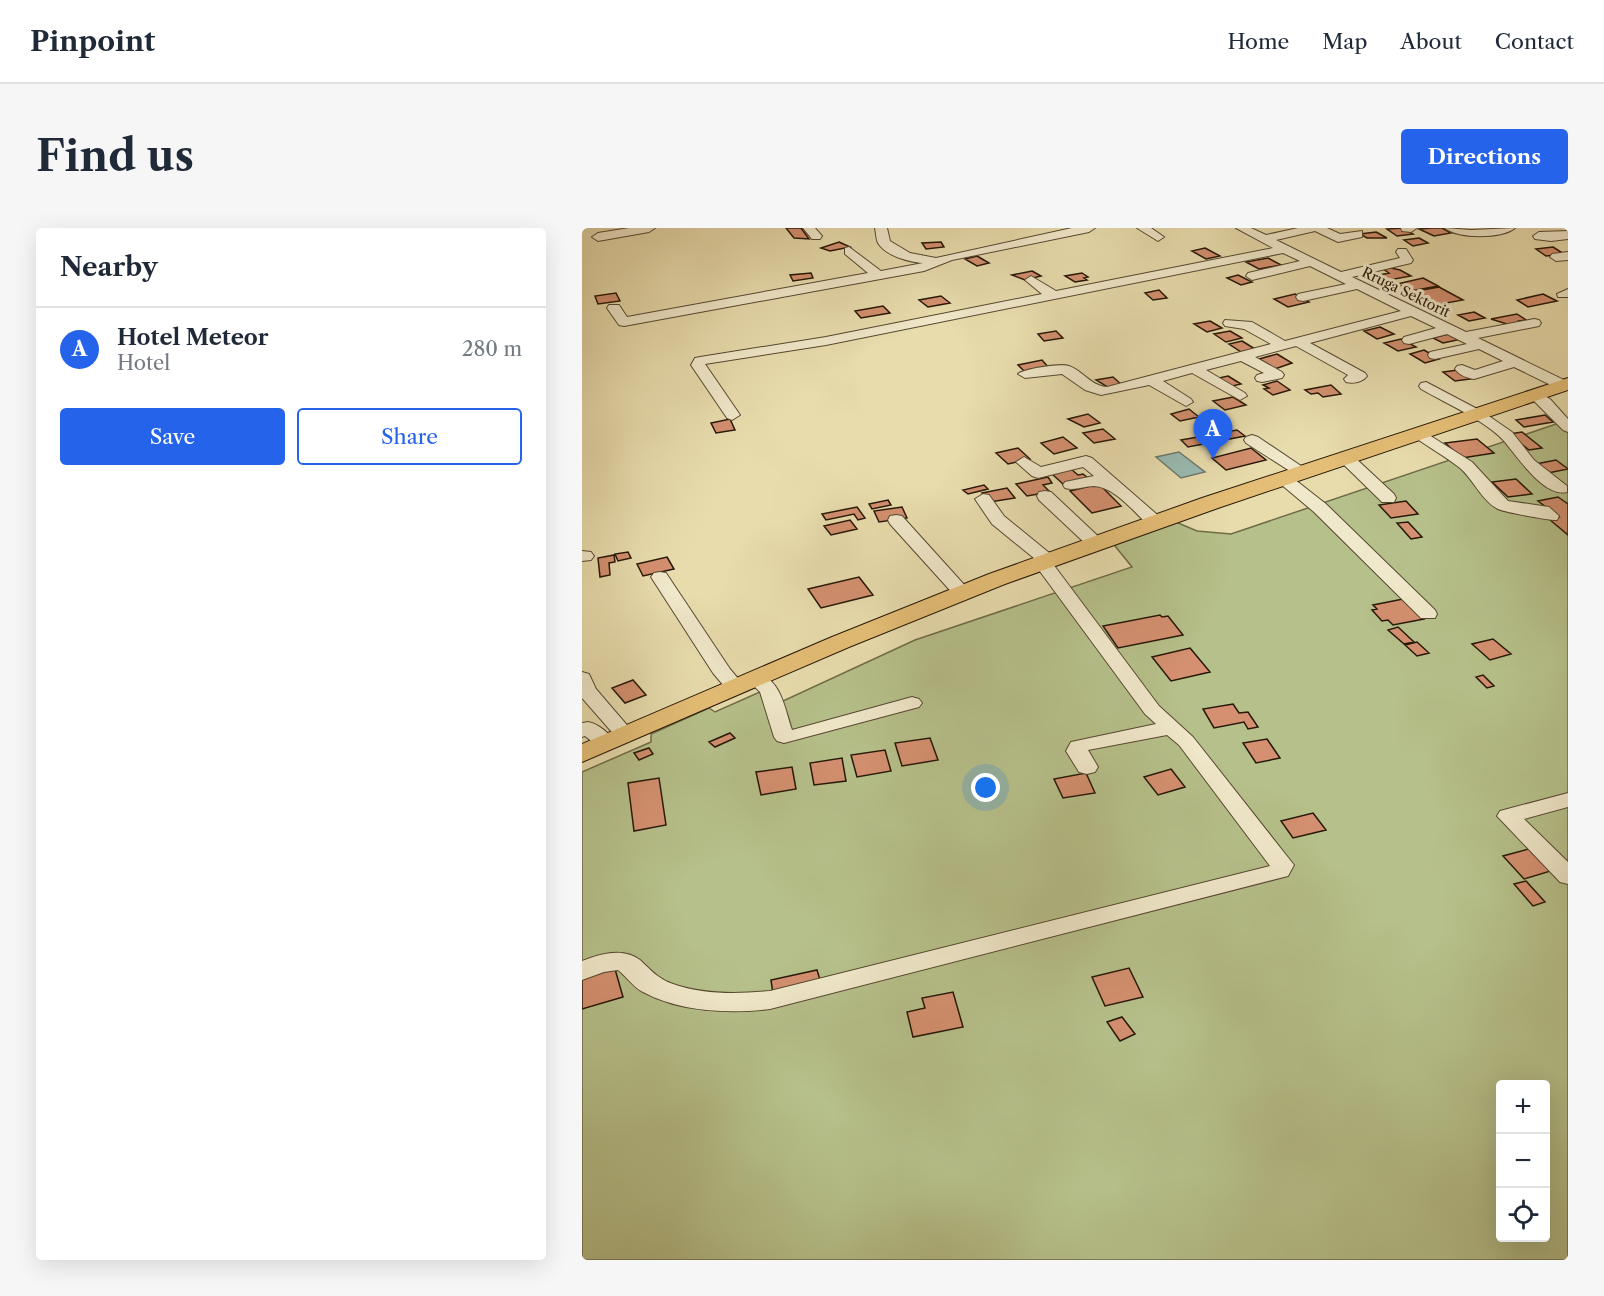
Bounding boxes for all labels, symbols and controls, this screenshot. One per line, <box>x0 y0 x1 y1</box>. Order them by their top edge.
text: Pinpoint <box>30 24 155 58</box>
text: Home <box>1228 29 1289 54</box>
text: Map <box>1322 29 1367 54</box>
text: About <box>1400 29 1462 54</box>
text: Contact <box>1495 29 1574 54</box>
button: Directions <box>1401 129 1568 184</box>
text: Find us <box>36 130 194 182</box>
text: Nearby <box>60 251 158 283</box>
street label: Rruga Sektorit <box>1359 263 1453 321</box>
text: Hotel Meteor <box>117 324 269 351</box>
text: A <box>72 337 87 361</box>
text: 280 m <box>462 337 522 361</box>
text: Hotel <box>117 351 170 375</box>
button: Save <box>60 408 285 465</box>
button: Share <box>297 408 522 465</box>
pin: A <box>1194 410 1232 459</box>
your location <box>971 773 1000 802</box>
map controls <box>1496 1080 1550 1242</box>
button: + <box>1496 1080 1550 1134</box>
button: − <box>1496 1134 1550 1188</box>
button: locate <box>1496 1188 1550 1242</box>

